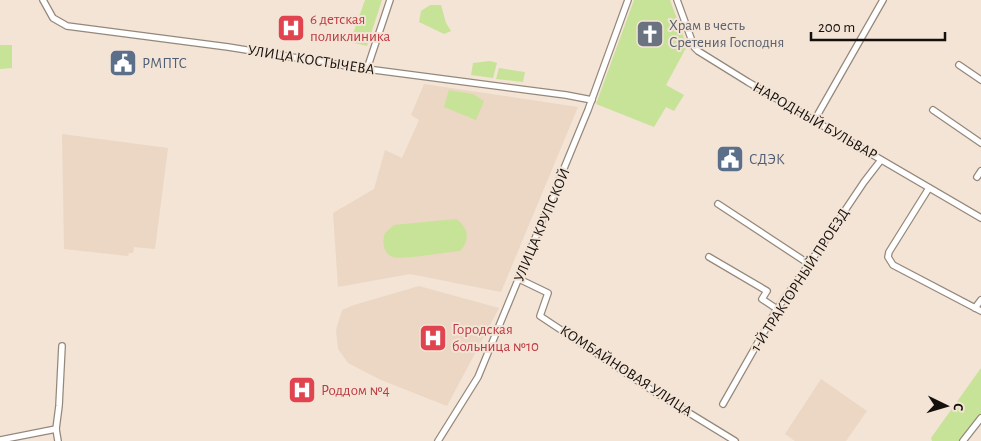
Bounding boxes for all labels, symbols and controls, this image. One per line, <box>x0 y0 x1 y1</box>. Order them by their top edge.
scale bar <box>811 10 945 42</box>
place label: 6 детская поликлиника <box>310 12 390 44</box>
hospital icon: 6 детская поликлиника <box>276 13 306 43</box>
place label: Храм в честь Сретения Господня <box>669 18 784 50</box>
church icon: Храм в честь Сретения Господня <box>635 19 665 49</box>
text: 200 m <box>818 20 855 35</box>
street label: УЛИЦА КОСТЫЧЕВА <box>246 43 376 77</box>
public building icon: РМПТС <box>108 48 138 78</box>
place label: РМПТС <box>142 56 187 71</box>
street label: НАРОДНЫЙ БУЛЬВАР <box>750 79 880 163</box>
public building icon: СДЭК <box>715 144 745 174</box>
place label: СДЭК <box>749 152 785 167</box>
street label: УЛИЦА КРУПСКОЙ <box>511 166 573 284</box>
street label: 1-Й ТРАКТОРНЫЙ ПРОЕЗД <box>748 206 852 354</box>
place label: Городская больница №10 <box>452 322 539 354</box>
hospital icon: Городская больница №10 <box>418 323 448 353</box>
street label: КОМБАЙНОВАЯ УЛИЦА <box>557 323 695 419</box>
hospital icon: Роддом №4 <box>287 375 317 405</box>
north arrow <box>921 381 971 431</box>
place label: Роддом №4 <box>321 383 390 398</box>
text: С <box>951 403 965 412</box>

